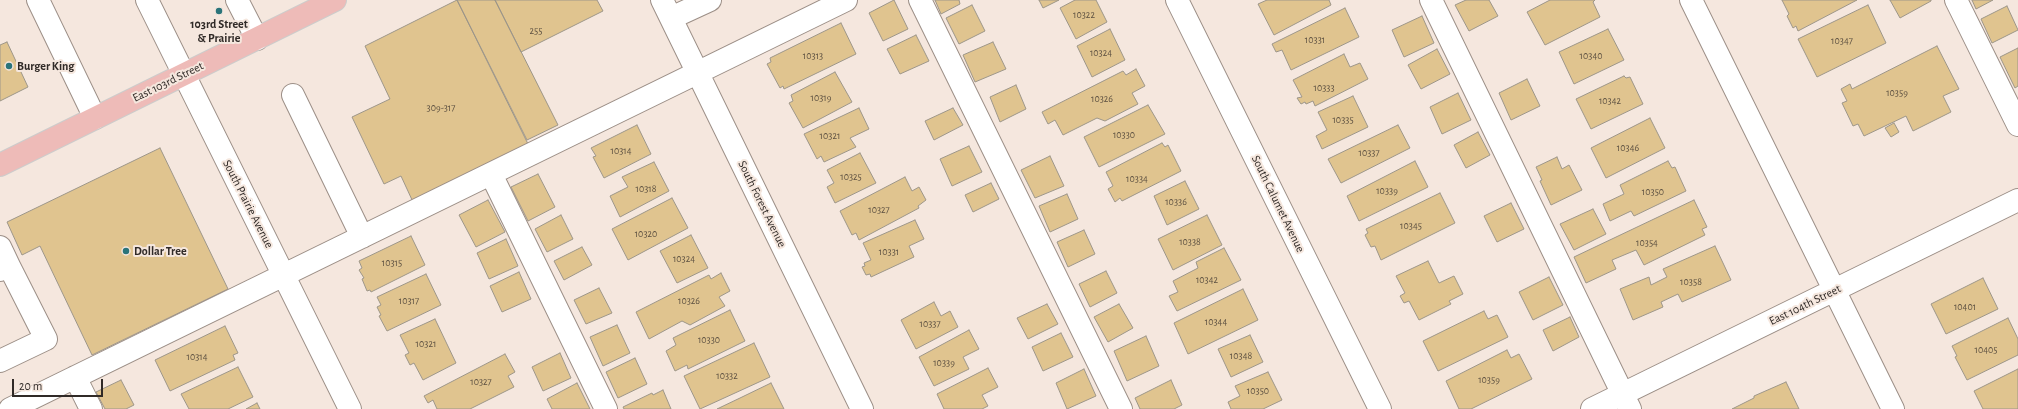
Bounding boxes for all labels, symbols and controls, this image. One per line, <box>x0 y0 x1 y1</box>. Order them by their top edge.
marker: 103rd Street & Prairie <box>214 6 224 16</box>
house number: 10322 <box>1073 9 1095 21</box>
place label: 103rd Street & Prairie <box>190 17 248 45</box>
house number: 255 <box>530 25 542 37</box>
house number: 10331 <box>1305 34 1325 46</box>
house number: 10347 <box>1831 35 1853 47</box>
house number: 10324 <box>1090 47 1112 59</box>
house number: 10313 <box>803 50 823 62</box>
house number: 10340 <box>1580 50 1602 62</box>
place label: Burger King <box>17 59 74 73</box>
street label: East 103rd Street <box>130 59 206 105</box>
marker: Burger King <box>4 61 14 71</box>
house number: 10333 <box>1313 82 1335 94</box>
house number: 10359 <box>1886 87 1908 99</box>
house number: 10319 <box>811 92 831 104</box>
house number: 10326 <box>1091 93 1113 105</box>
house number: 10342 <box>1599 95 1621 107</box>
house number: 309-317 <box>427 102 455 114</box>
house number: 10335 <box>1332 114 1354 126</box>
house number: 10330 <box>1113 129 1135 141</box>
house number: 10321 <box>820 130 840 142</box>
house number: 10346 <box>1617 142 1639 154</box>
house number: 10314 <box>610 145 632 157</box>
house number: 10337 <box>1358 147 1380 159</box>
street label: South Calumet Avenue <box>1248 153 1308 255</box>
street label: South Prairie Avenue <box>220 158 276 250</box>
street label: South Forest Avenue <box>735 158 789 250</box>
house number: 10325 <box>840 171 862 183</box>
house number: 10334 <box>1126 173 1148 185</box>
house number: 10318 <box>635 183 657 195</box>
house number: 10339 <box>1376 185 1398 197</box>
house number: 10350 <box>1642 186 1664 198</box>
house number: 10336 <box>1165 196 1187 208</box>
house number: 10327 <box>868 204 890 216</box>
house number: 10345 <box>1400 220 1422 232</box>
house number: 10320 <box>635 228 657 240</box>
house number: 10338 <box>1179 236 1201 248</box>
house number: 10354 <box>1636 237 1658 249</box>
place label: Dollar Tree <box>134 244 187 258</box>
marker: Dollar Tree <box>121 246 131 256</box>
house number: 10331 <box>879 246 899 258</box>
house number: 10324 <box>673 253 695 265</box>
house number: 10315 <box>382 257 402 269</box>
house number: 10342 <box>1196 274 1218 286</box>
house number: 10358 <box>1680 276 1702 288</box>
street label: East 104th Street <box>1767 281 1843 329</box>
house number: 10317 <box>399 295 419 307</box>
house number: 10326 <box>678 295 700 307</box>
house number: 10401 <box>1954 301 1976 313</box>
house number: 10344 <box>1205 316 1227 328</box>
house number: 10337 <box>919 318 941 330</box>
house number: 10330 <box>698 334 720 346</box>
house number: 10321 <box>416 338 436 350</box>
house number: 10405 <box>1975 344 1997 356</box>
house number: 10348 <box>1230 350 1252 362</box>
house number: 10314 <box>186 351 208 363</box>
house number: 10339 <box>933 357 955 369</box>
house number: 10332 <box>716 370 738 382</box>
scale bar <box>14 371 105 397</box>
house number: 10359 <box>1478 374 1500 386</box>
house number: 10327 <box>470 376 492 388</box>
text: 20 m <box>19 380 42 392</box>
house number: 10350 <box>1247 385 1269 397</box>

